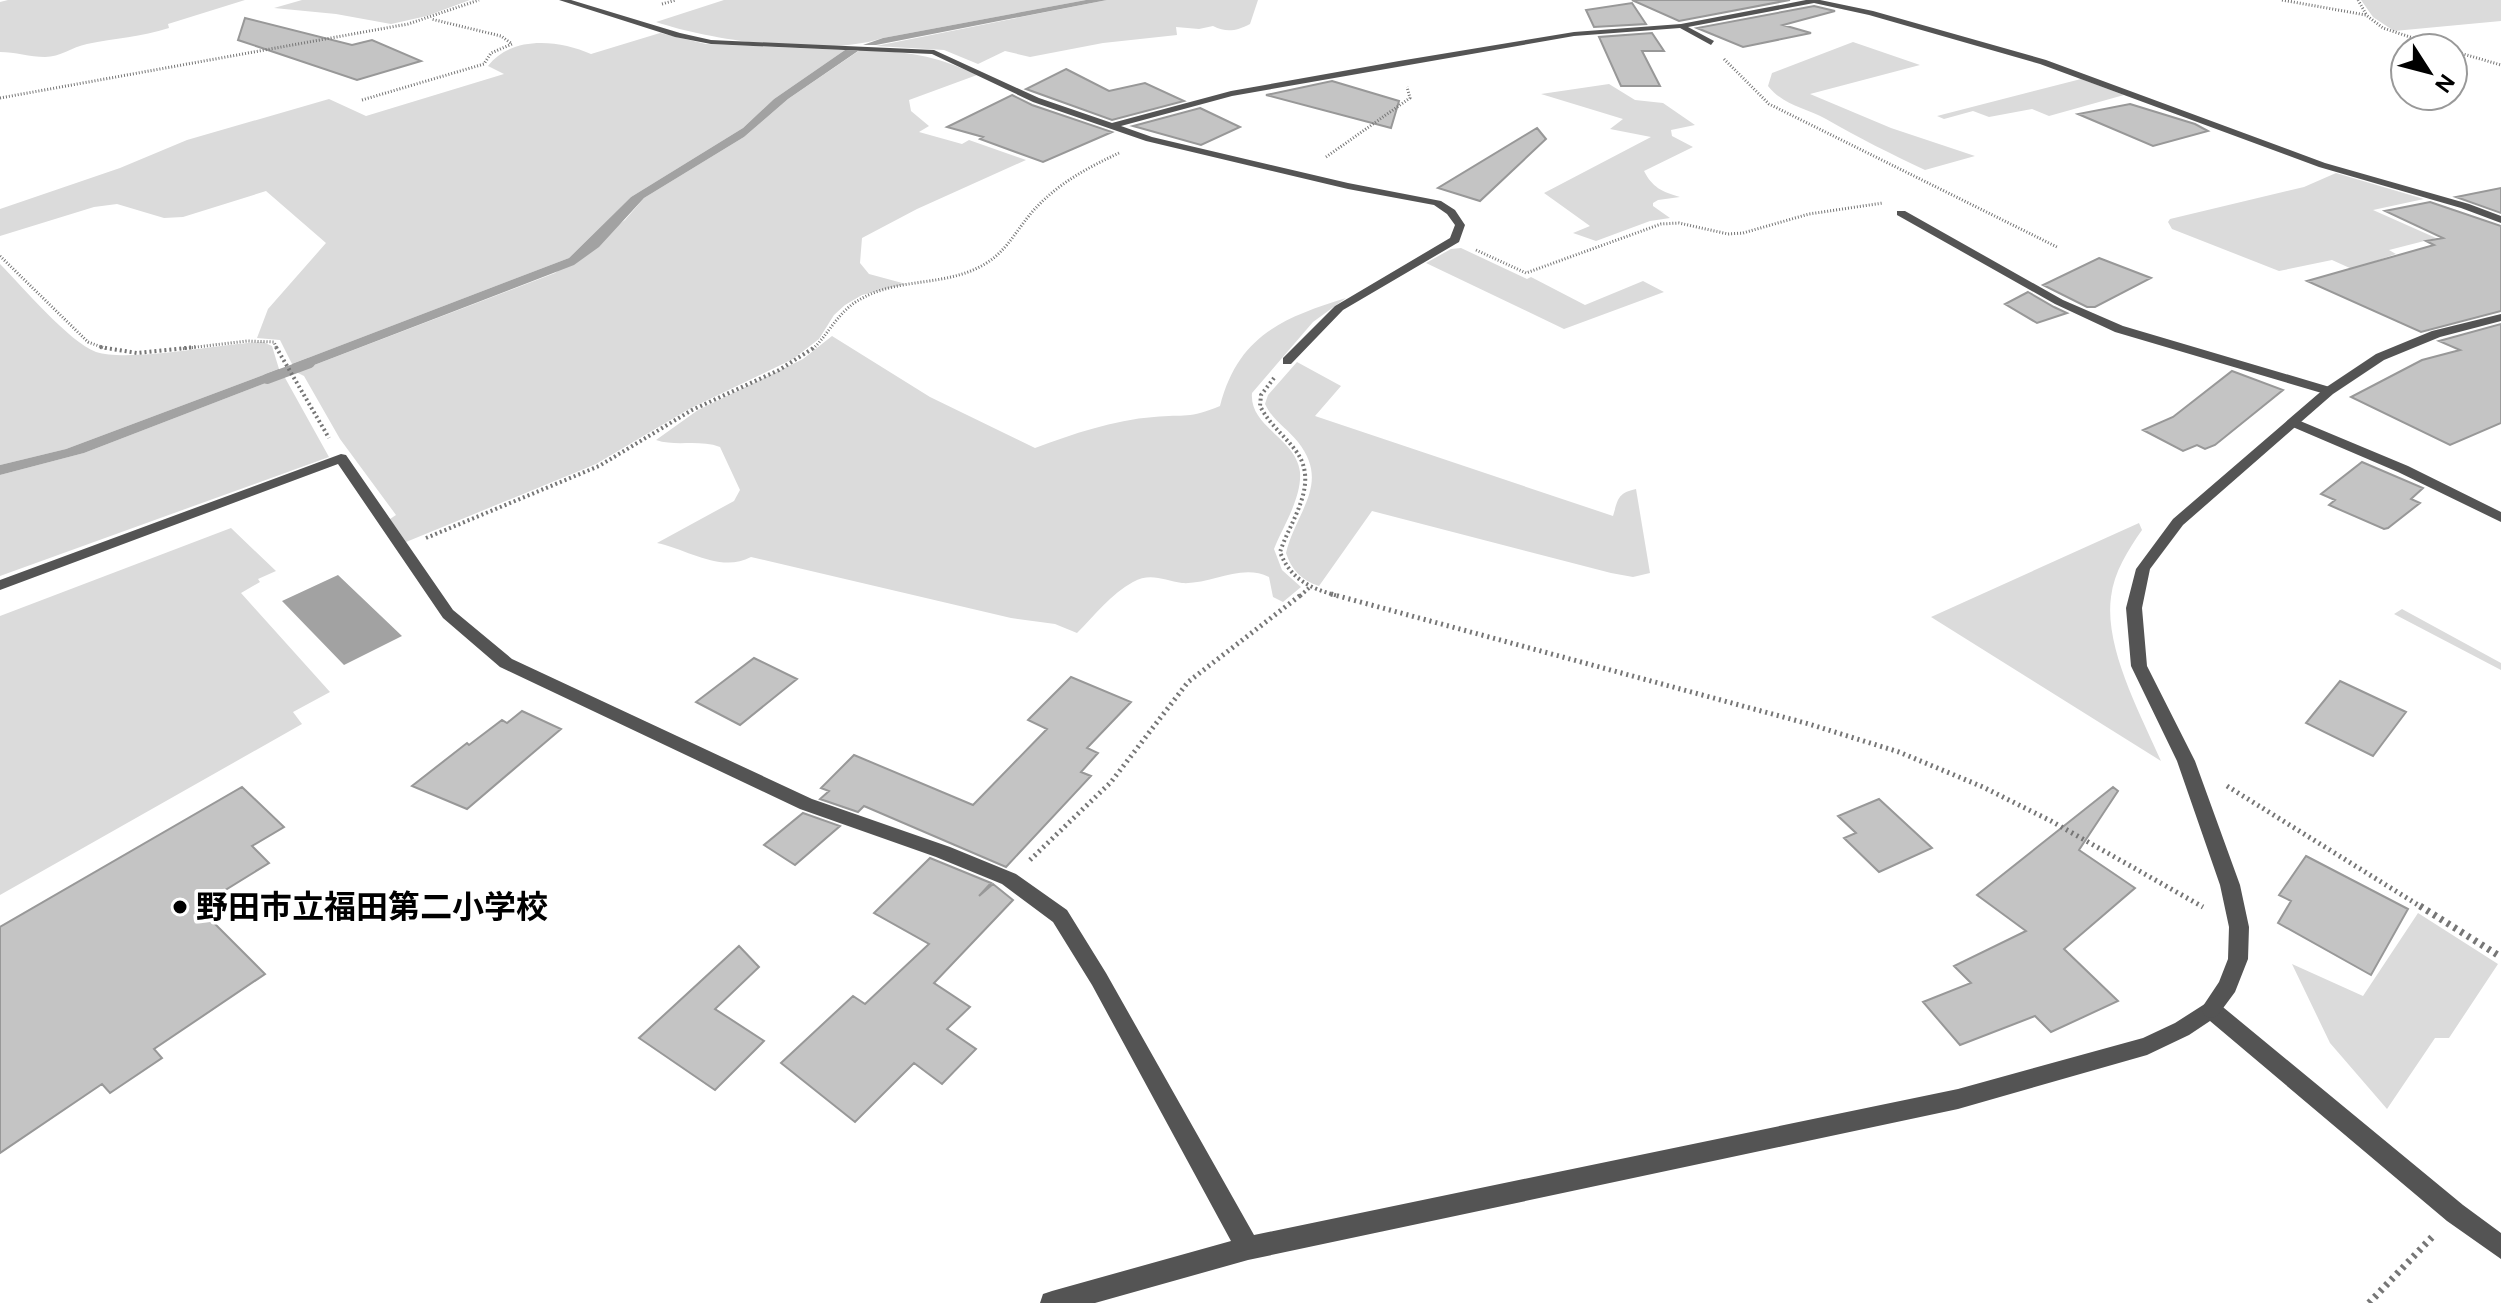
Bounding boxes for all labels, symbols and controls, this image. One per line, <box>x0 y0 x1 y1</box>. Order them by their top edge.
north arrow <box>2389 32 2469 112</box>
text: N <box>2428 68 2461 98</box>
place label: 野田市立福田第二小学校 <box>196 886 548 928</box>
marker: 野田市立福田第二小学校 <box>171 898 189 916</box>

